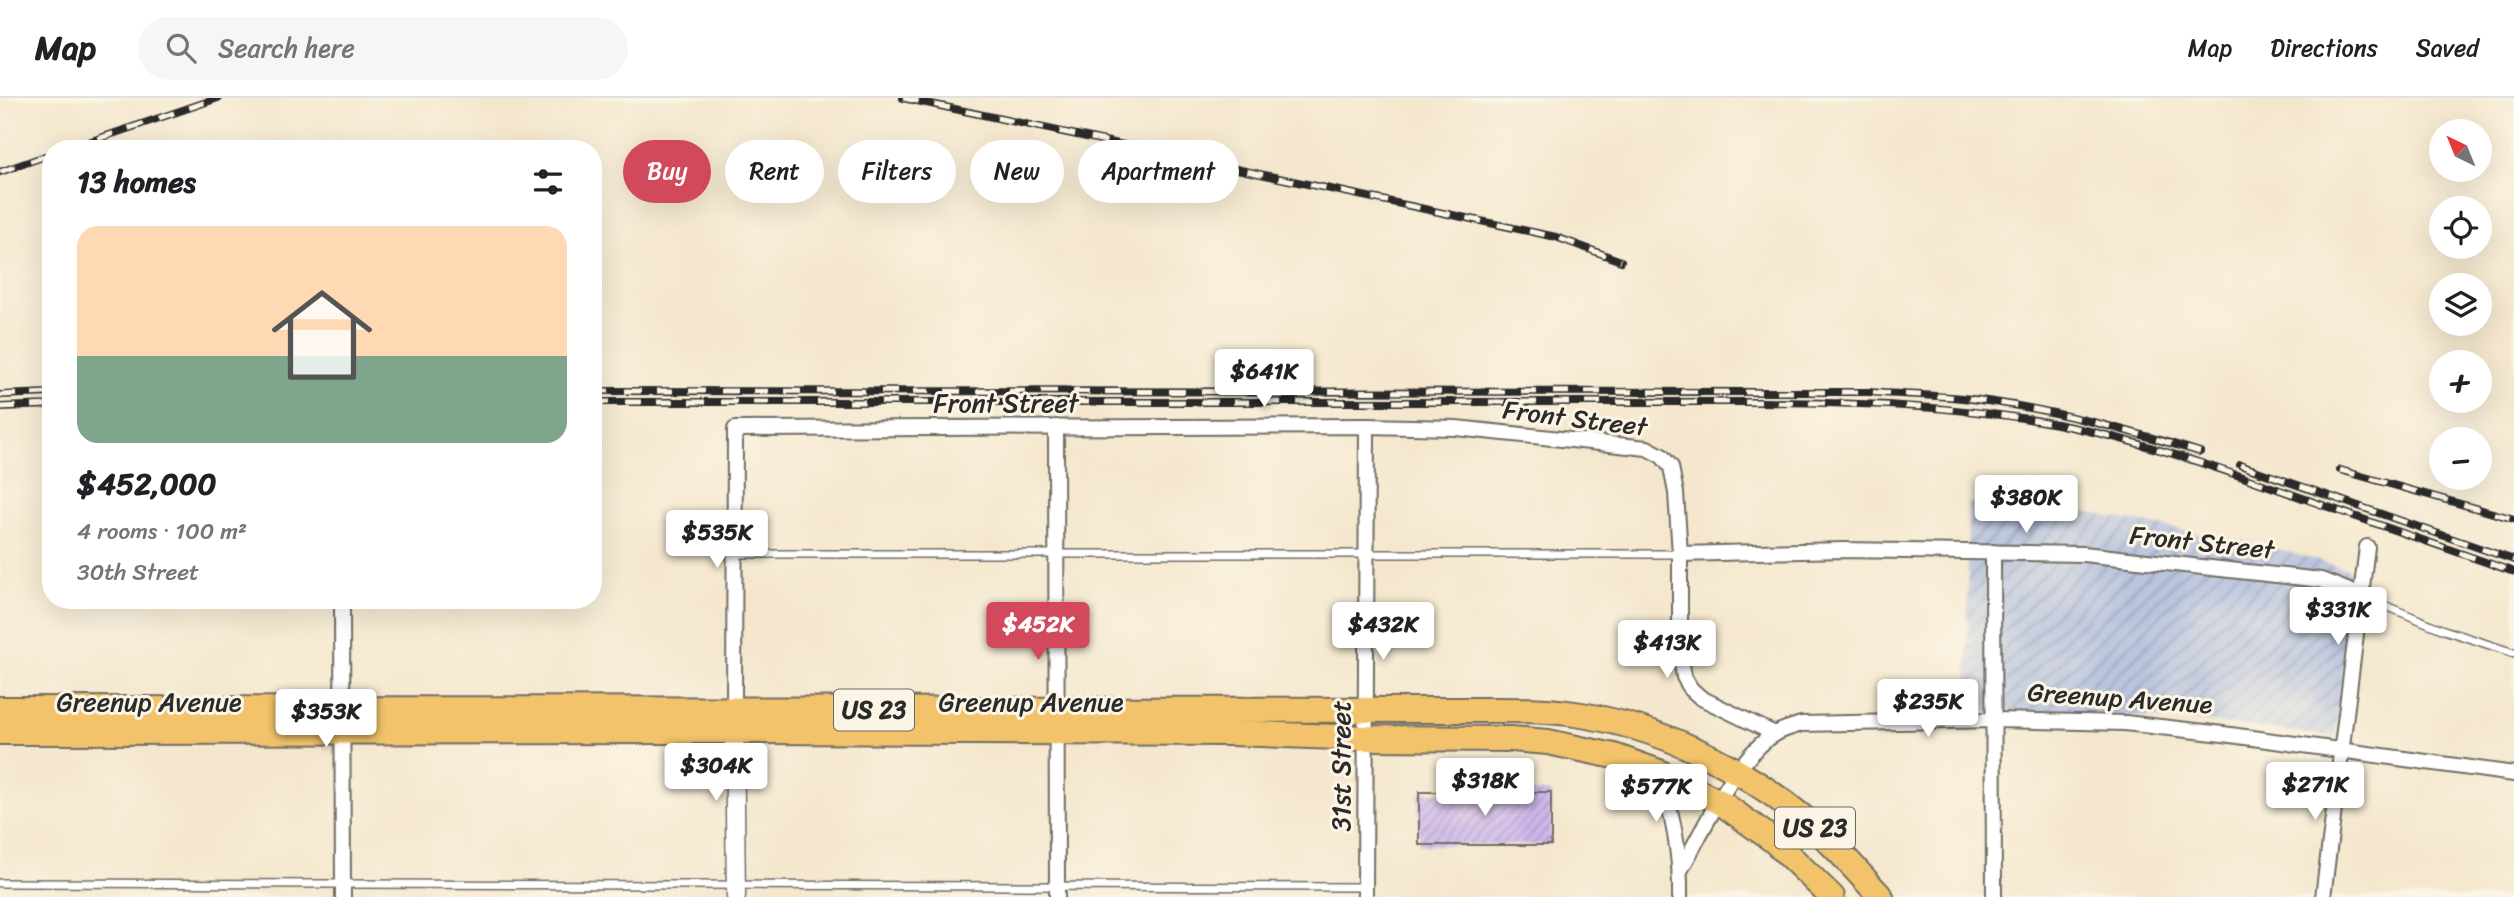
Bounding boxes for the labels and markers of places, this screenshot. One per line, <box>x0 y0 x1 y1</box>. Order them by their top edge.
pin: $641K <box>1215 350 1313 409</box>
pin: $380K <box>1977 476 2075 535</box>
pin: $535K <box>668 510 766 570</box>
pin: $331K <box>2289 588 2387 647</box>
pin: $452K <box>989 602 1087 662</box>
pin: $432K <box>1334 602 1432 662</box>
pin: $413K <box>1618 620 1716 680</box>
pin: $235K <box>1879 680 1977 739</box>
pin: $353K <box>277 690 375 749</box>
pin: $304K <box>667 744 765 803</box>
pin: $318K <box>1436 758 1534 818</box>
pin: $271K <box>2266 762 2364 822</box>
pin: $577K <box>1607 764 1705 824</box>

